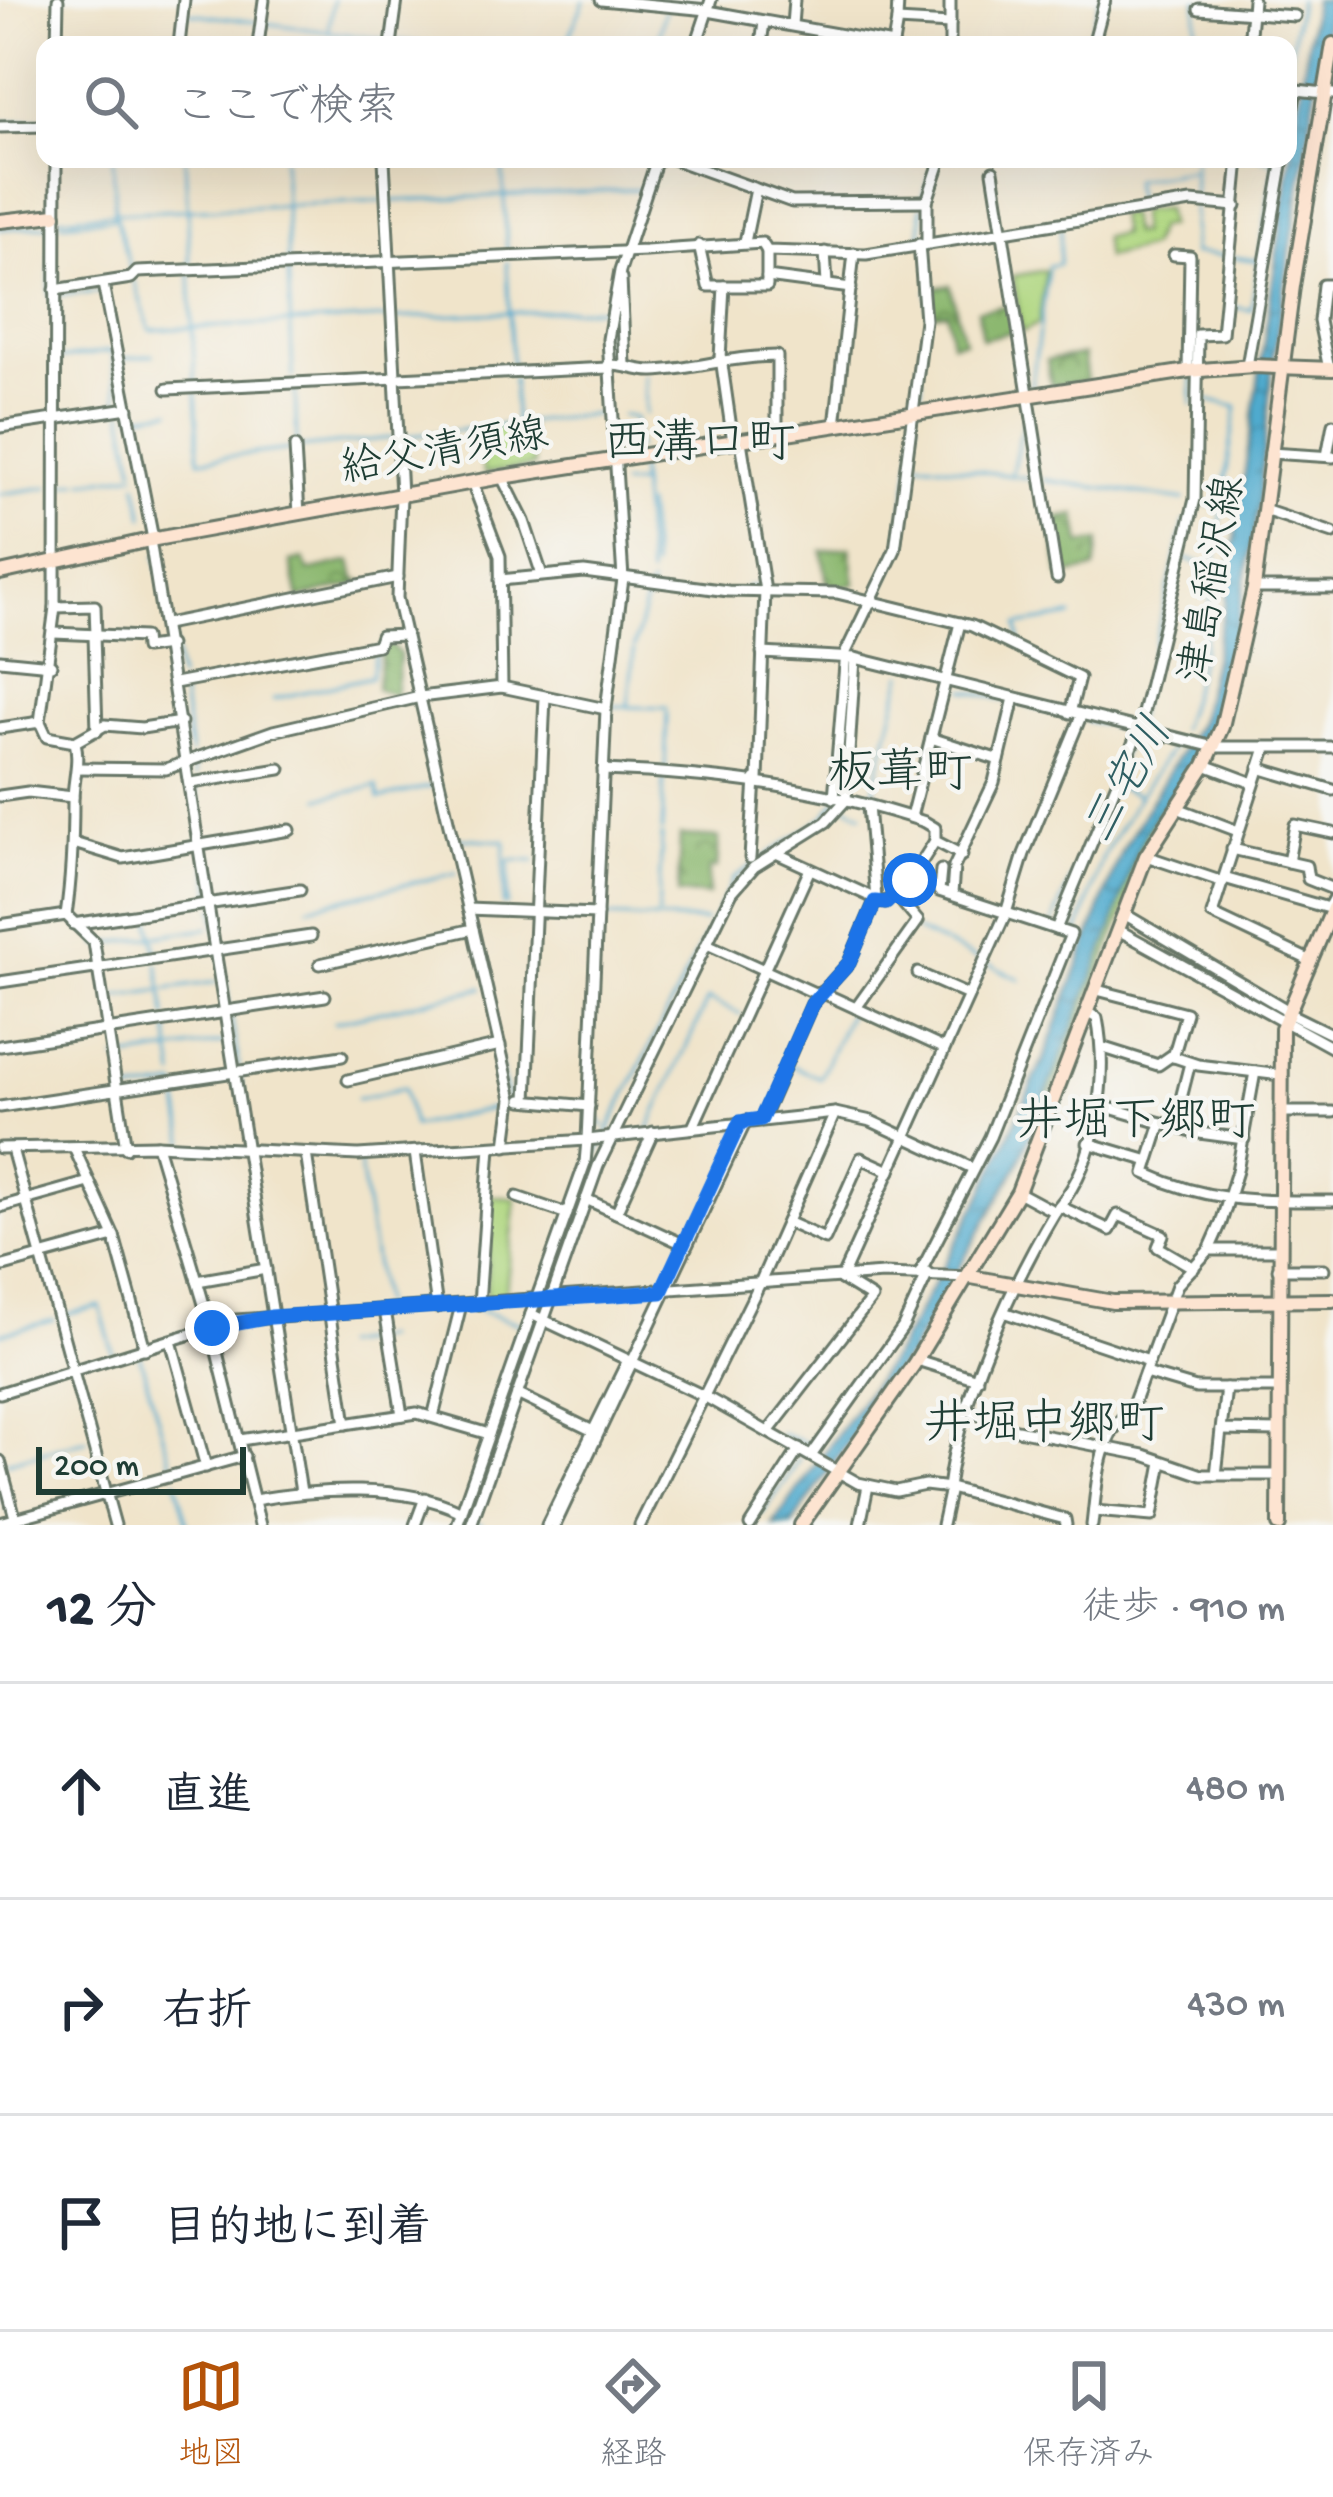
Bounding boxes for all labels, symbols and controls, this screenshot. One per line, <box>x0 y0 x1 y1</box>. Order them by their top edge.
search box <box>36 36 1297 168</box>
icon: search <box>78 69 144 135</box>
text: ここで検索 <box>174 84 399 137</box>
street label: 給父清須線 <box>337 410 553 497</box>
district label: 西溝口町 <box>603 417 795 476</box>
street label: 津島稲沢線 <box>1172 472 1258 688</box>
water label: 三宅川 <box>1074 710 1187 854</box>
district label: 板葺町 <box>828 747 972 806</box>
route start <box>883 853 937 907</box>
district label: 井堀下郷町 <box>1015 1095 1255 1154</box>
route end <box>185 1301 239 1355</box>
district label: 井堀中郷町 <box>924 1397 1164 1457</box>
scale bar <box>36 1441 246 1494</box>
text: 200 m <box>54 1449 139 1487</box>
text: 12 分 <box>48 1583 157 1643</box>
text: 徒歩 · 910 m <box>1082 1588 1285 1634</box>
icon: ahead <box>48 1758 114 1824</box>
text: 480 m <box>1186 1768 1285 1814</box>
text: 直進 <box>162 1773 252 1826</box>
icon: right <box>48 1974 114 2040</box>
text: 430 m <box>1187 1984 1285 2030</box>
text: 右折 <box>162 1989 252 2042</box>
icon: arrive <box>48 2190 114 2256</box>
text: 目的地に到着 <box>162 2205 432 2258</box>
tab: 地図 <box>178 2353 244 2476</box>
tab: 経路 <box>600 2353 666 2476</box>
tab: 保存済み <box>1023 2353 1155 2476</box>

